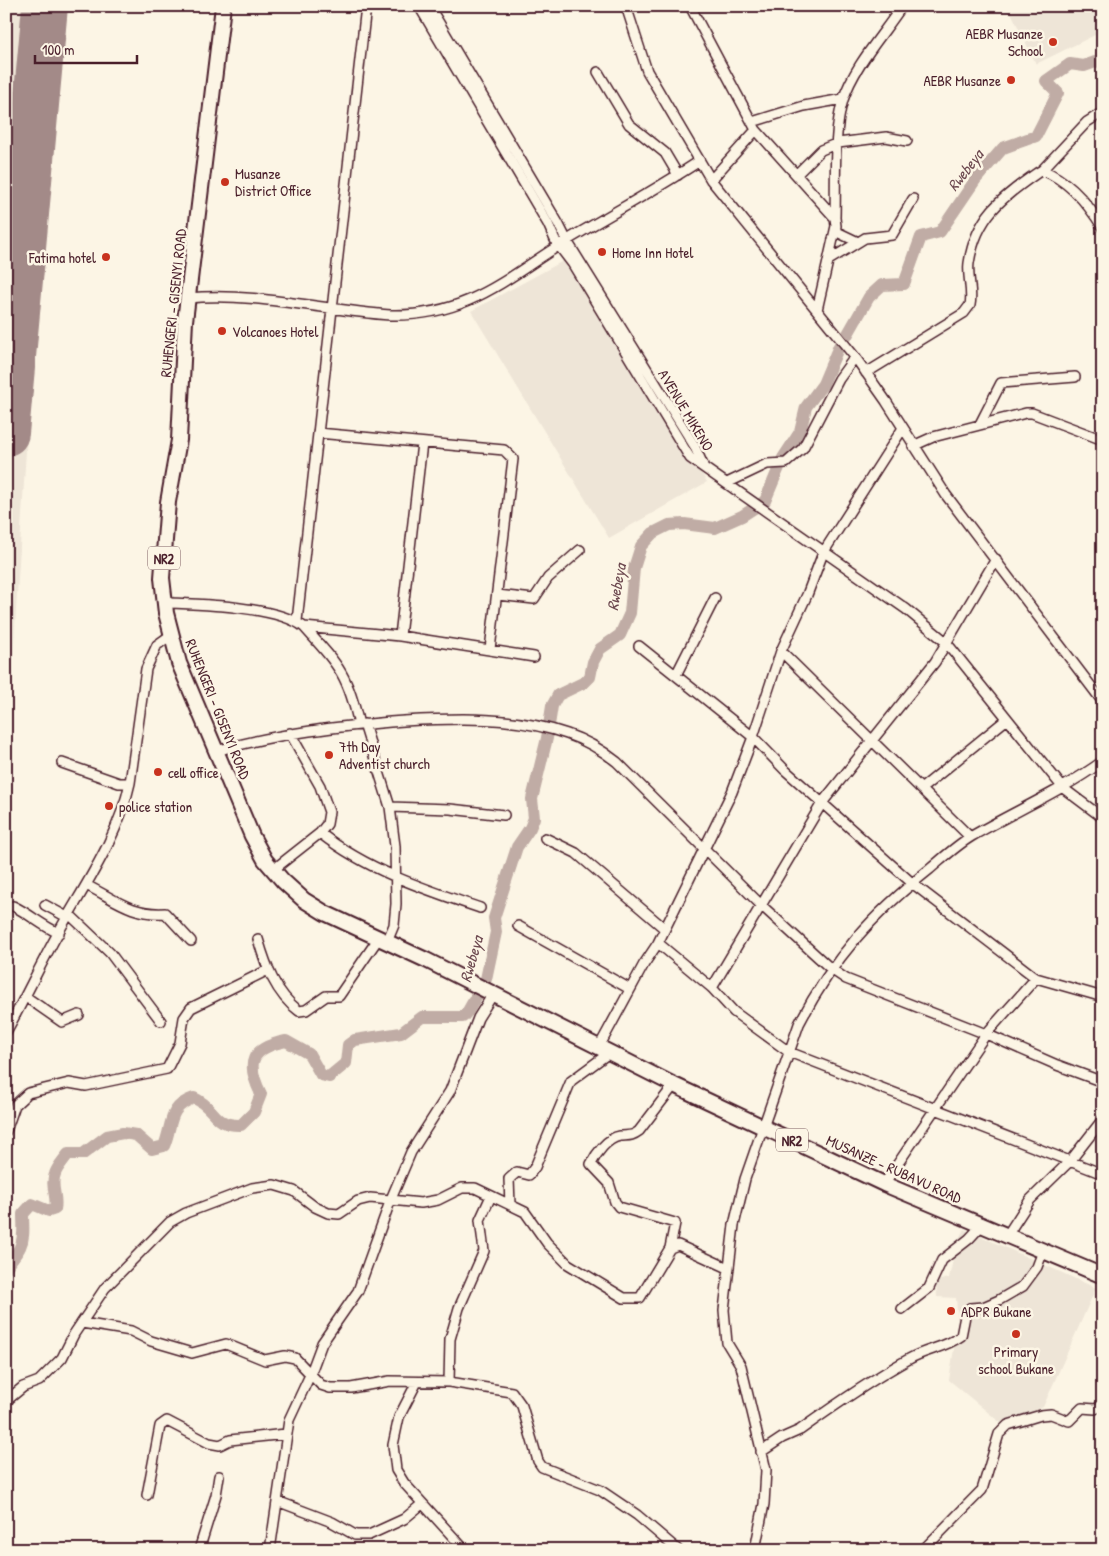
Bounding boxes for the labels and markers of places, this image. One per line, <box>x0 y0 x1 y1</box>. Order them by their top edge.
place label: AEBR Musanze School <box>965 23 1043 61</box>
marker: AEBR Musanze School <box>1047 36 1059 48</box>
place label: AEBR Musanze <box>923 70 1001 91</box>
marker: AEBR Musanze <box>1005 74 1017 86</box>
place label: Musanze District Office <box>235 163 311 201</box>
marker: Musanze District Office <box>219 176 231 188</box>
place label: Home Inn Hotel <box>612 242 693 263</box>
marker: Home Inn Hotel <box>596 246 608 258</box>
place label: Fatima hotel <box>28 247 96 268</box>
marker: Fatima hotel <box>100 251 112 263</box>
place label: Volcanoes Hotel <box>232 321 318 342</box>
marker: Volcanoes Hotel <box>216 325 228 337</box>
place label: 7th Day Adventist church <box>339 736 430 774</box>
marker: 7th Day Adventist church <box>323 749 335 761</box>
place label: cell office <box>168 762 219 783</box>
marker: cell office <box>152 766 164 778</box>
place label: police station <box>119 796 192 817</box>
marker: police station <box>103 800 115 812</box>
place label: ADPR Bukane <box>961 1301 1031 1322</box>
marker: ADPR Bukane <box>945 1305 957 1317</box>
marker: Primary school Bukane <box>1010 1328 1022 1340</box>
place label: Primary school Bukane <box>978 1341 1054 1379</box>

